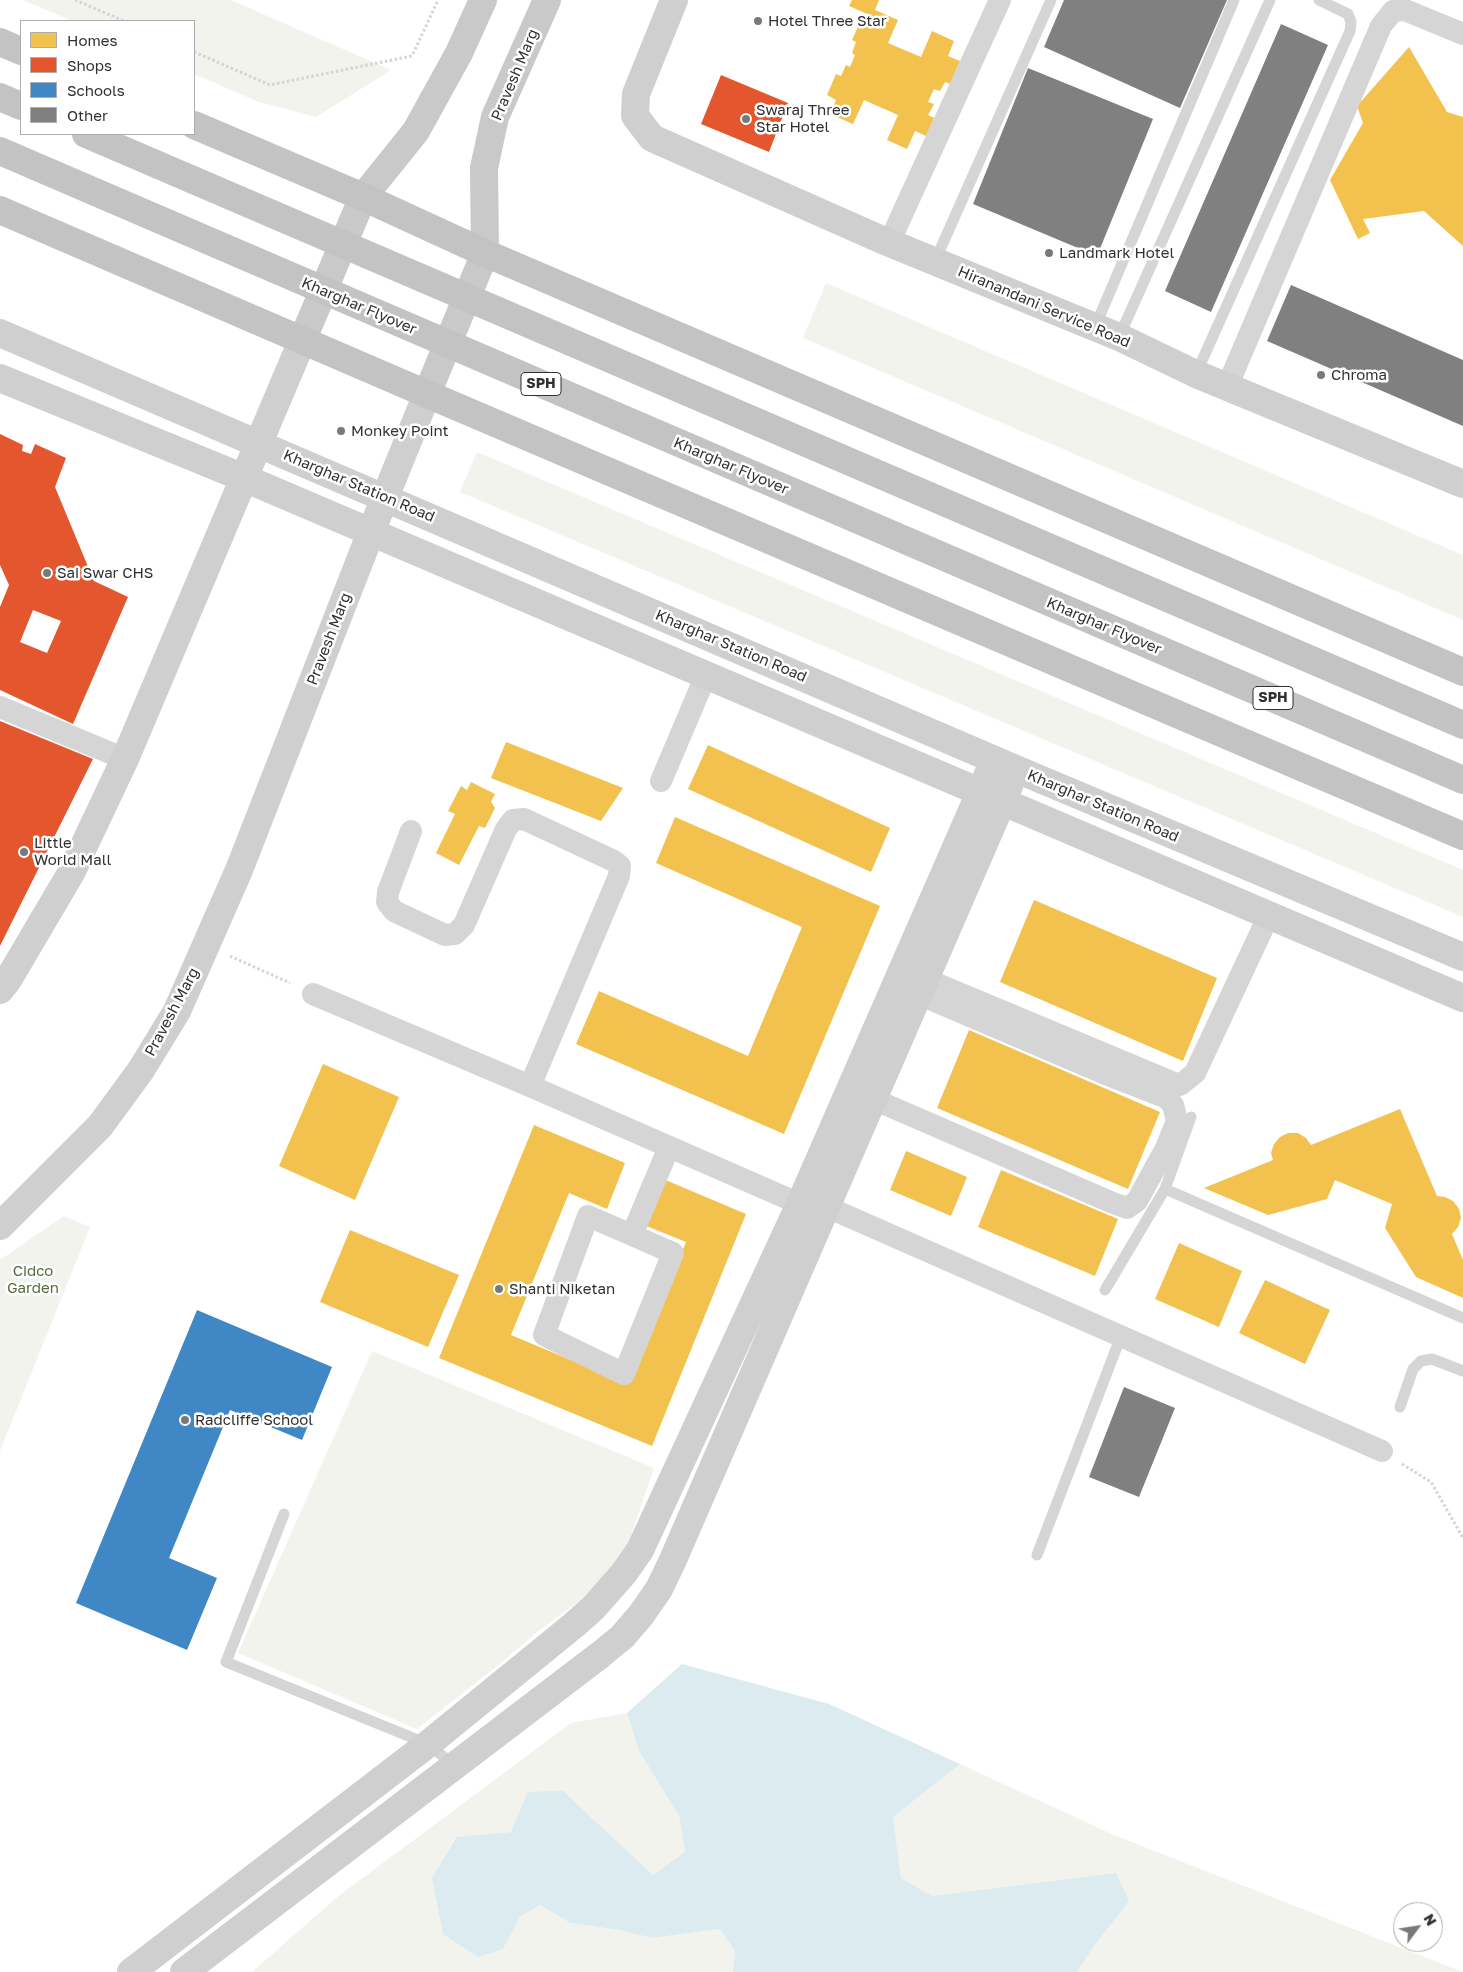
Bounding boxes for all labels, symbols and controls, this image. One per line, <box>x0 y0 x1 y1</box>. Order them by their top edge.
place label: Hotel Three Star <box>768 12 887 30</box>
marker: Hotel Three Star <box>752 15 764 27</box>
legend <box>20 20 195 135</box>
street label: Pravesh Marg <box>488 27 542 123</box>
text: Homes <box>67 31 117 49</box>
text: Shops <box>67 56 112 74</box>
text: Schools <box>67 81 125 99</box>
place label: Swaraj Three Star Hotel <box>756 101 849 136</box>
text: Other <box>67 106 108 124</box>
marker: Swaraj Three Star Hotel <box>740 113 752 125</box>
place label: Landmark Hotel <box>1059 244 1174 262</box>
marker: Landmark Hotel <box>1043 247 1055 259</box>
street label: Hiranandani Service Road <box>955 262 1133 352</box>
street label: Kharghar Flyover <box>299 274 419 338</box>
place label: Chroma <box>1331 366 1387 384</box>
marker: Chroma <box>1315 369 1327 381</box>
road number: SPH <box>521 372 561 396</box>
place label: Monkey Point <box>351 422 449 440</box>
marker: Monkey Point <box>335 425 347 437</box>
street label: Kharghar Flyover <box>671 434 791 498</box>
street label: Kharghar Station Road <box>281 446 437 526</box>
place label: Sai Swar CHS <box>57 564 153 582</box>
marker: Sai Swar CHS <box>41 567 53 579</box>
street label: Pravesh Marg <box>303 590 355 688</box>
street label: Kharghar Flyover <box>1044 594 1164 658</box>
street label: Kharghar Station Road <box>653 606 809 686</box>
road number: SPH <box>1253 686 1293 710</box>
street label: Kharghar Station Road <box>1025 766 1181 846</box>
place label: Little World Mall <box>34 834 111 869</box>
marker: Little World Mall <box>18 846 30 858</box>
street label: Pravesh Marg <box>141 965 203 1059</box>
park label: Cidco Garden <box>7 1262 59 1297</box>
place label: Shanti Niketan <box>509 1280 615 1298</box>
marker: Shanti Niketan <box>493 1283 505 1295</box>
place label: Radcliffe School <box>195 1411 313 1429</box>
marker: Radcliffe School <box>179 1414 191 1426</box>
north arrow <box>1393 1902 1443 1952</box>
text: N <box>1420 1911 1440 1928</box>

